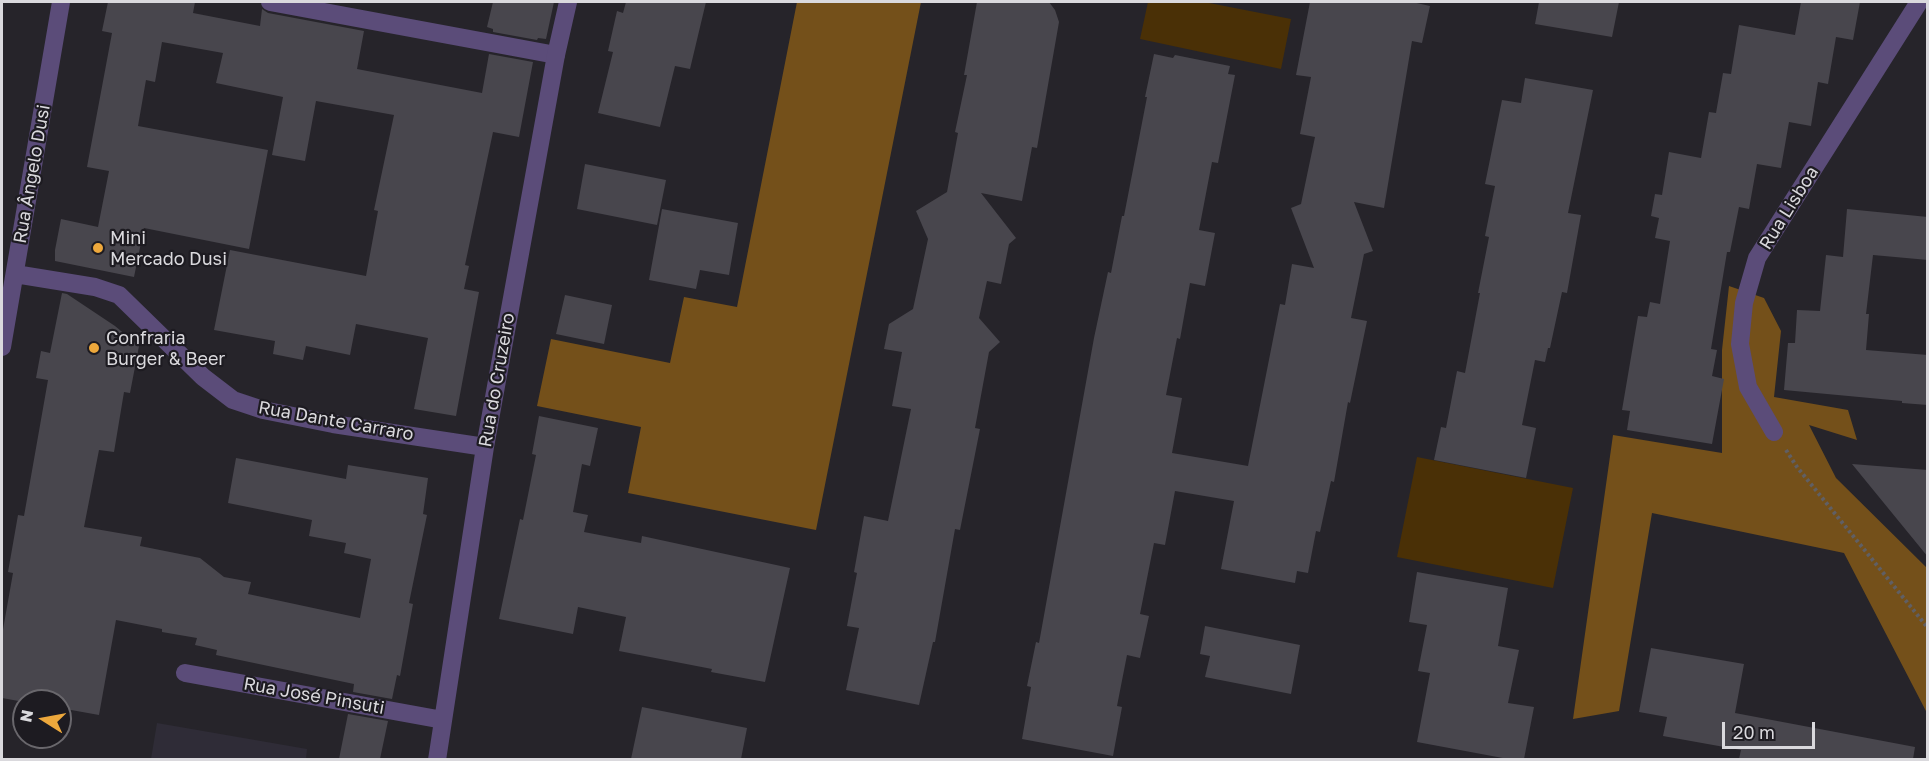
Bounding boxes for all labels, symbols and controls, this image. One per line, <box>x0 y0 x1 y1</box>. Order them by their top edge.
street label: Rua Ângelo Dusi <box>9 103 55 245</box>
street label: Rua Lisboa <box>1755 162 1823 254</box>
place label: Mini Mercado Dusi <box>110 227 227 270</box>
marker: Mini Mercado Dusi <box>91 241 105 255</box>
street label: Rua do Cruzeiro <box>475 311 519 449</box>
place label: Confraria Burger & Beer <box>106 327 225 370</box>
marker: Confraria Burger & Beer <box>87 341 101 355</box>
street label: Rua Dante Carraro <box>257 397 415 445</box>
street label: Rua José Pinsuti <box>242 673 386 719</box>
north arrow <box>12 689 72 749</box>
text: N <box>15 708 37 724</box>
scale bar <box>1725 710 1818 748</box>
text: 20 m <box>1733 721 1775 743</box>

